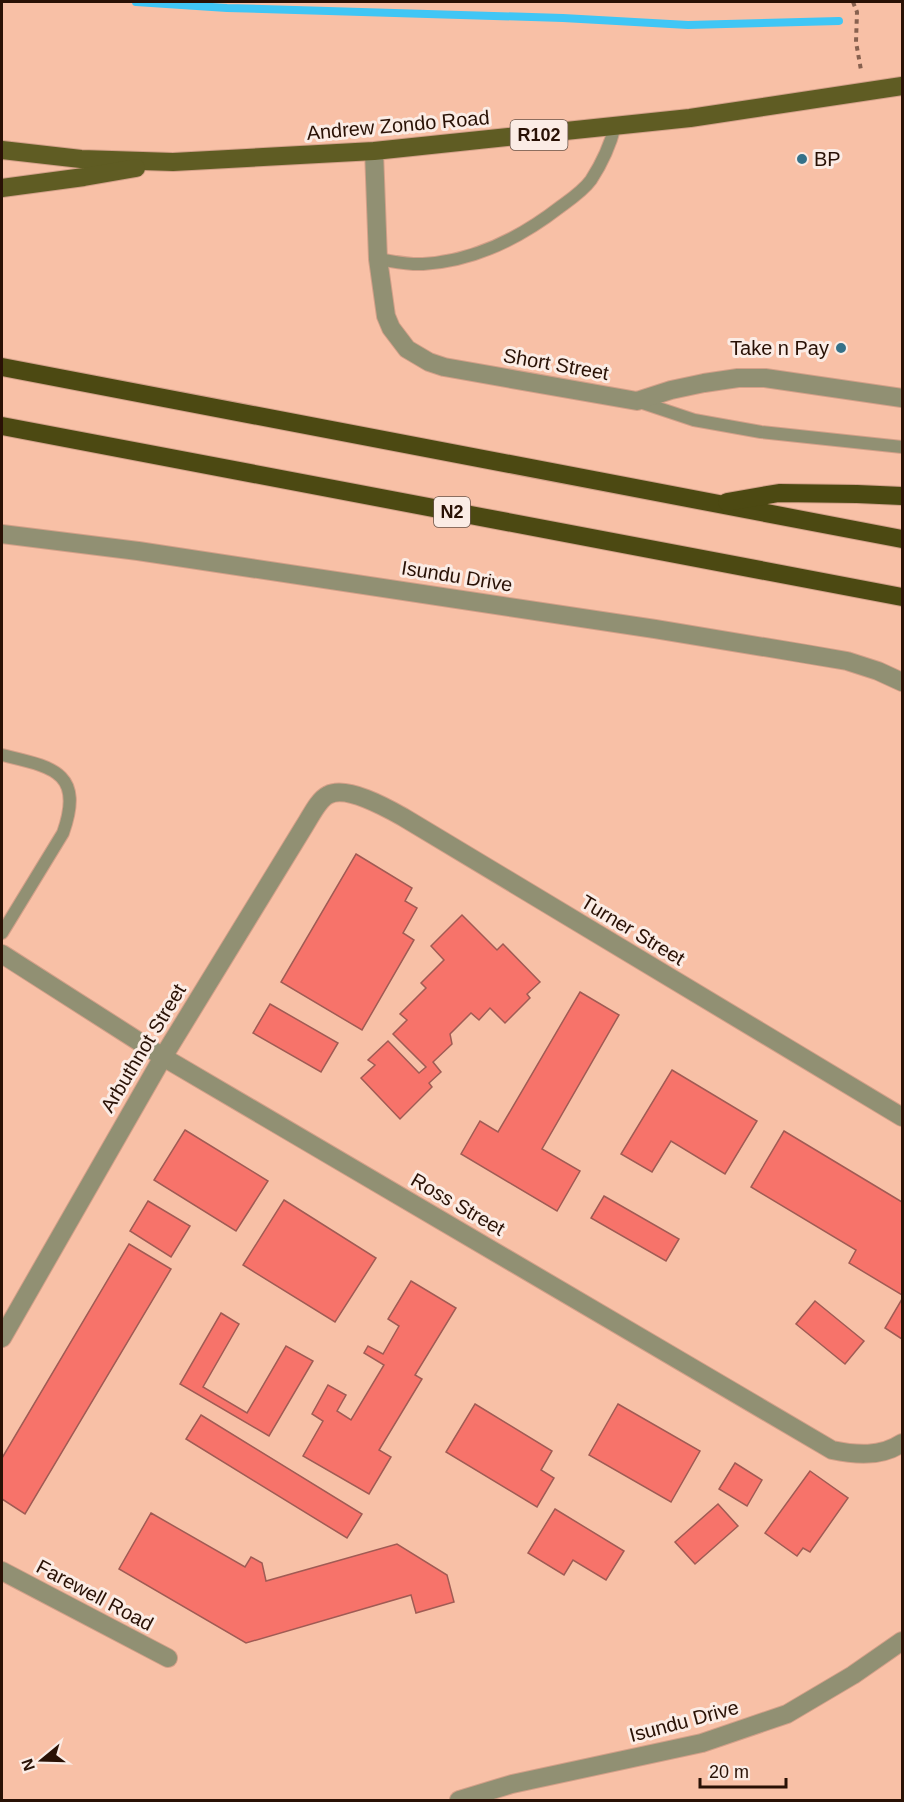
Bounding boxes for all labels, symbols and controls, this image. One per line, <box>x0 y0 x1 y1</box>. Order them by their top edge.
street label: Andrew Zondo Road <box>306 106 490 144</box>
road number: R102 <box>510 120 568 150</box>
place label: BP <box>814 148 841 170</box>
marker: BP <box>795 152 809 166</box>
place label: Take n Pay <box>730 337 829 359</box>
marker: Take n Pay <box>834 341 848 355</box>
street label: Short Street <box>502 344 611 384</box>
road number: N2 <box>434 497 470 527</box>
street label: Isundu Drive <box>400 556 514 596</box>
street label: Turner Street <box>577 890 689 970</box>
street label: Arbuthnot Street <box>96 980 190 1116</box>
street label: Ross Street <box>407 1168 509 1240</box>
street label: Farewell Road <box>33 1555 157 1635</box>
street label: Isundu Drive <box>627 1696 741 1746</box>
north arrow <box>12 1730 72 1790</box>
scale bar <box>700 1751 786 1789</box>
text: N <box>18 1756 38 1773</box>
text: 20 m <box>709 1762 749 1782</box>

